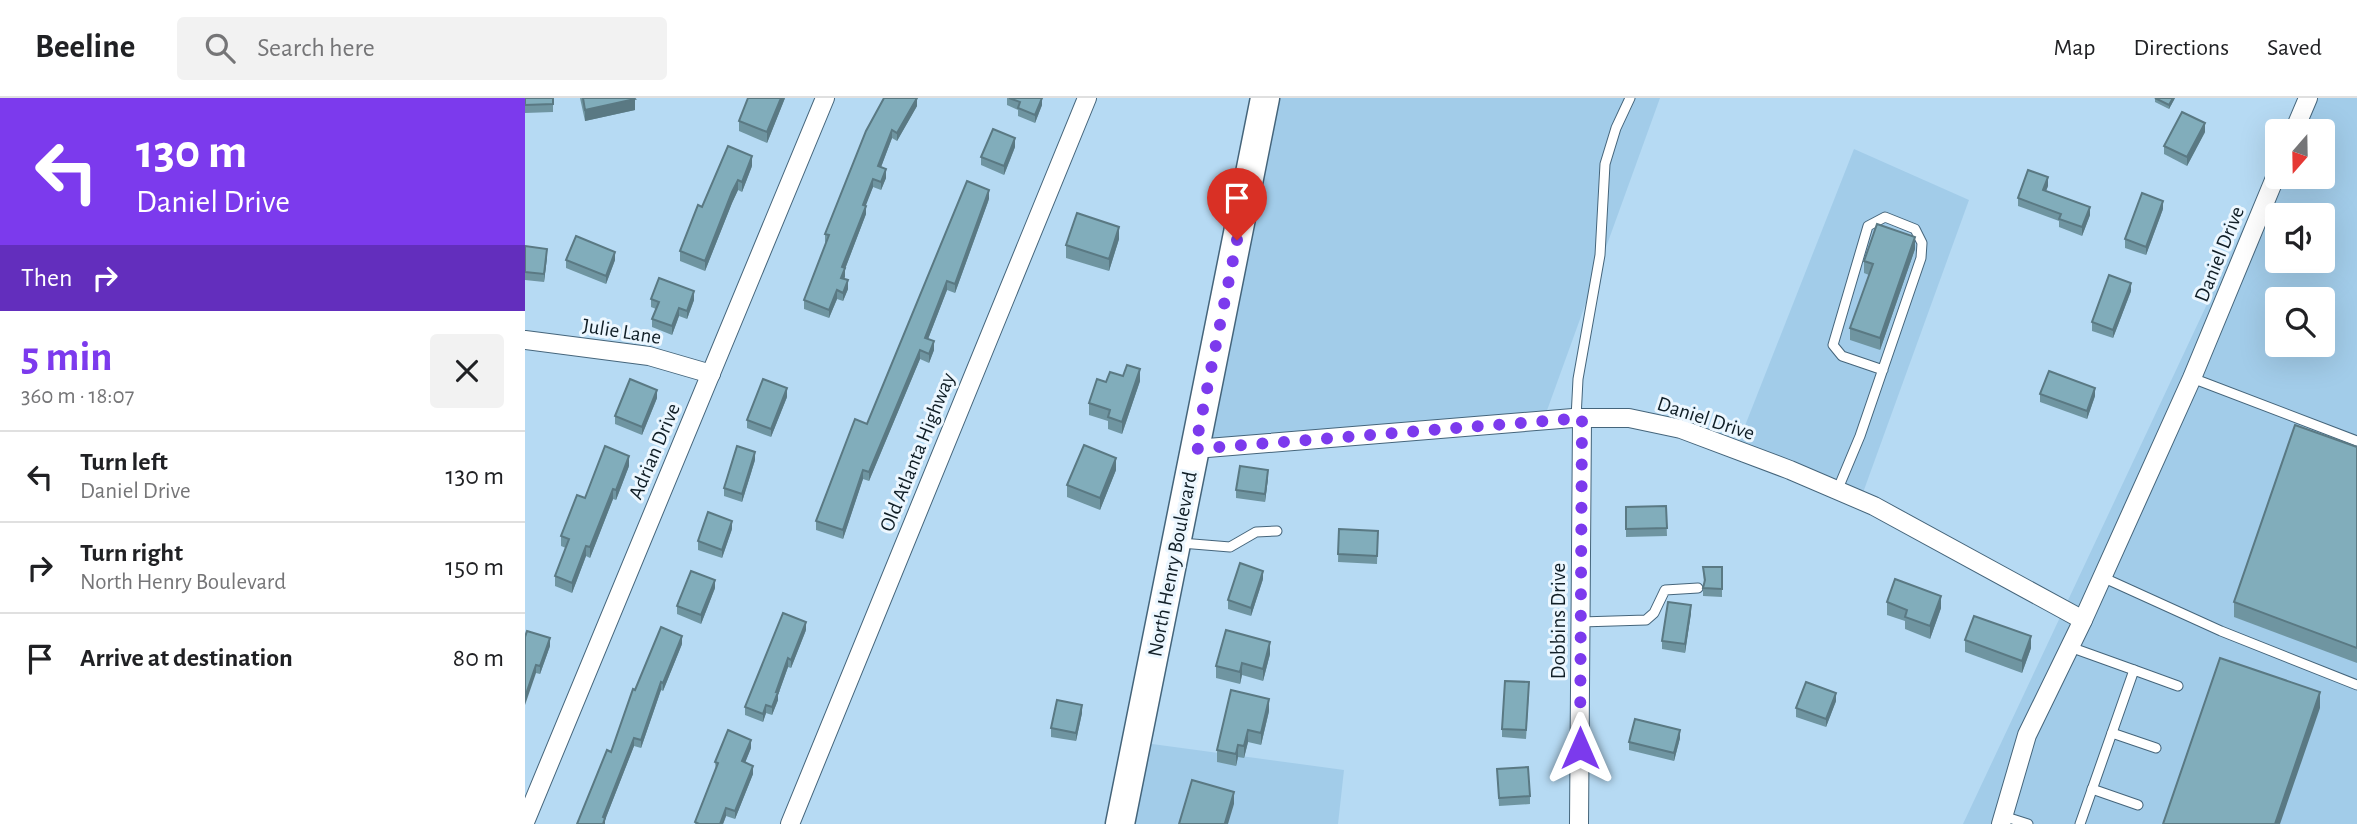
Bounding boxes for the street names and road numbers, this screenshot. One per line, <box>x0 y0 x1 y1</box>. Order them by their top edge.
street label: Daniel Drive <box>2191 203 2248 305</box>
street label: Julie Lane <box>581 315 663 348</box>
street label: Old Atlanta Highway <box>876 370 959 535</box>
street label: Daniel Drive <box>1655 393 1757 444</box>
street label: Adrian Drive <box>625 400 684 502</box>
street label: North Henry Boulevard <box>1144 470 1201 658</box>
street label: Dobbins Drive <box>1548 563 1569 679</box>

